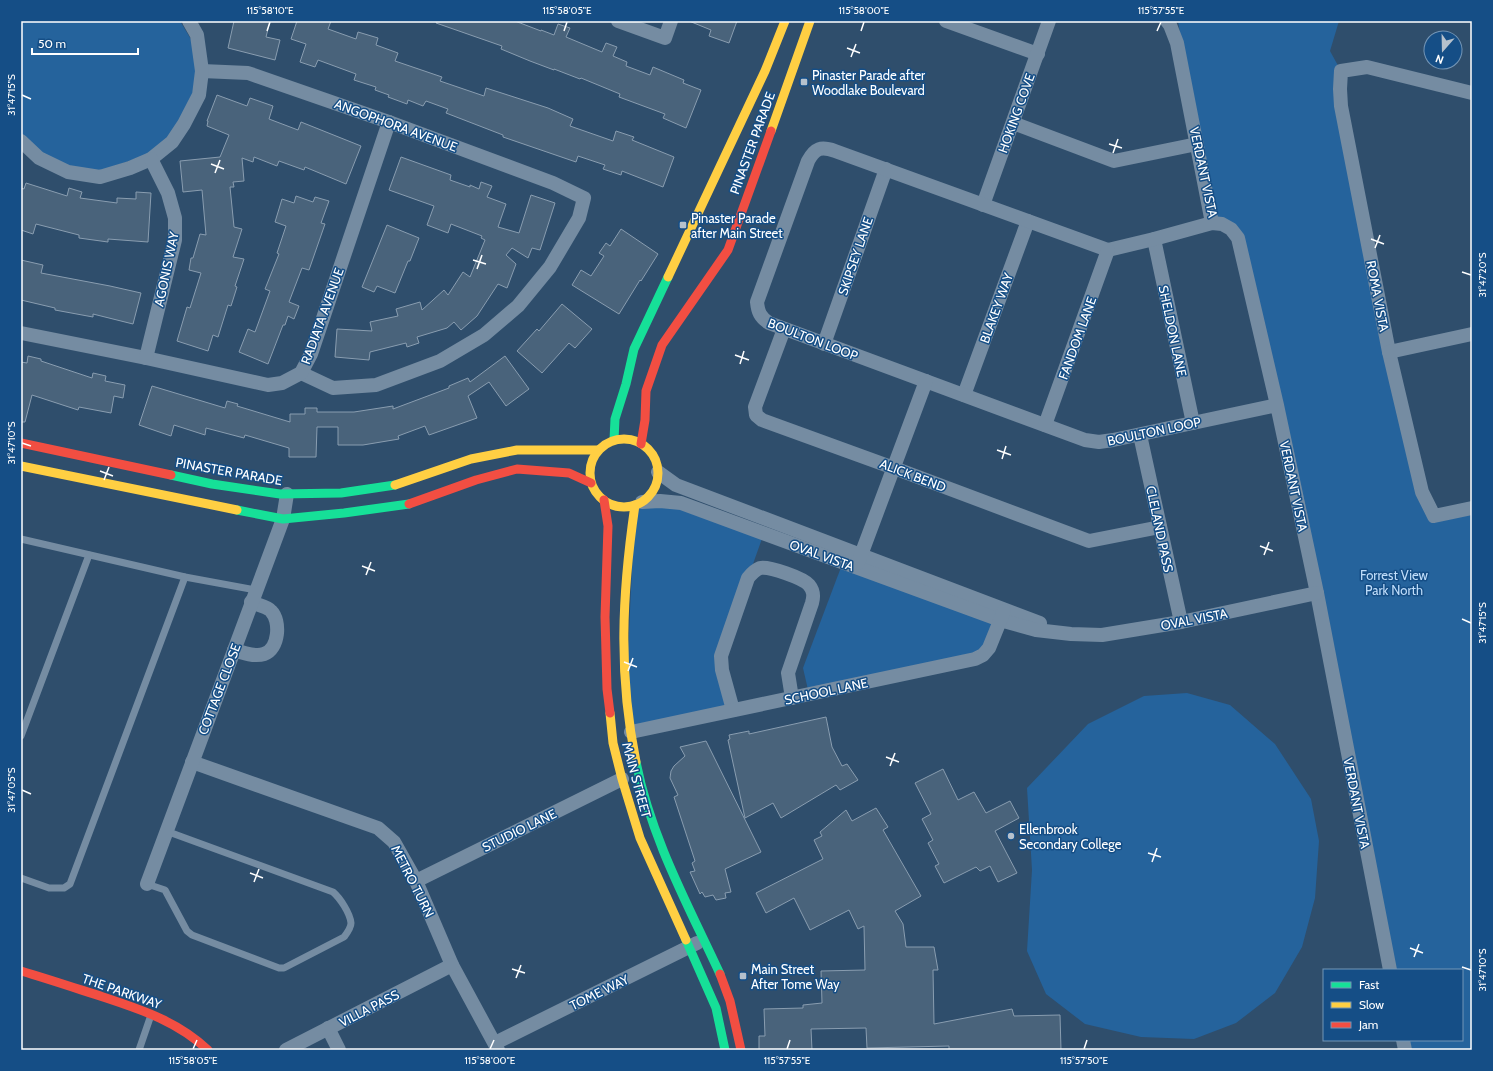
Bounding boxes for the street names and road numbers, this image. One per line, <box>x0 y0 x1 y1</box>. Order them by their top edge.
street label: HOKING COVE <box>994 71 1038 155</box>
street label: PINASTER PARADE <box>726 90 778 196</box>
street label: ANGOPHORA AVENUE <box>332 95 460 155</box>
street label: VERDANT VISTA <box>1187 125 1221 219</box>
street label: SKIPSEY LANE <box>834 215 876 297</box>
street label: AGONIS WAY <box>150 230 182 308</box>
street label: ROMA VISTA <box>1363 259 1393 333</box>
street label: RADIATA AVENUE <box>297 266 347 366</box>
street label: BLAKEY WAY <box>976 270 1016 345</box>
street label: SHELDON LANE <box>1156 284 1190 378</box>
street label: FANDOM LANE <box>1055 294 1099 382</box>
street label: BOULTON LOOP <box>766 314 861 364</box>
street label: BOULTON LOOP <box>1106 413 1203 449</box>
street label: VERDANT VISTA <box>1277 439 1311 533</box>
street label: PINASTER PARADE <box>175 454 283 488</box>
street label: ALICK BEND <box>878 455 948 495</box>
street label: CLELAND PASS <box>1143 484 1177 574</box>
street label: OVAL VISTA <box>787 536 857 574</box>
street label: OVAL VISTA <box>1159 605 1229 633</box>
street label: COTTAGE CLOSE <box>194 641 244 737</box>
street label: SCHOOL LANE <box>783 674 869 708</box>
street label: MAIN STREET <box>619 740 655 820</box>
street label: VERDANT VISTA <box>1340 756 1374 850</box>
street label: STUDIO LANE <box>479 805 559 855</box>
street label: METRO TURN <box>388 842 438 920</box>
street label: THE PARKWAY <box>80 970 164 1012</box>
street label: TOME WAY <box>567 971 632 1013</box>
street label: VILLA PASS <box>336 986 402 1030</box>

